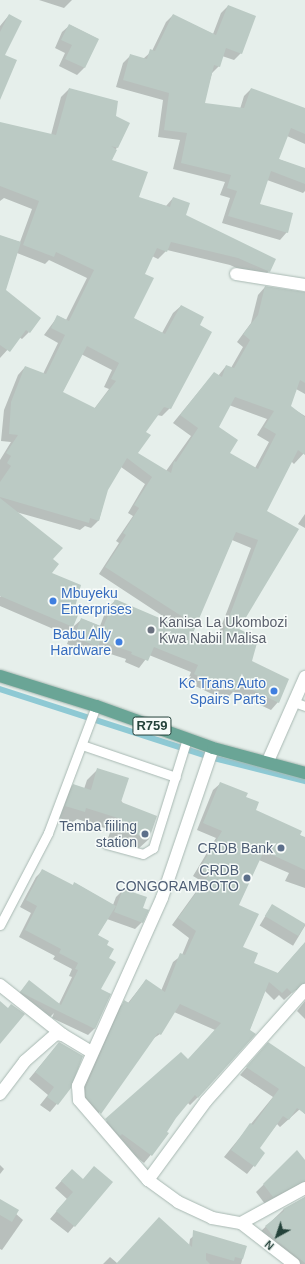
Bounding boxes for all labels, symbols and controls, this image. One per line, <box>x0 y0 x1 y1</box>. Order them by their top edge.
place label: Mbuyeku Enterprises <box>61 585 132 618</box>
marker: Mbuyeku Enterprises <box>48 596 58 606</box>
place label: Kanisa La Ukombozi Kwa Nabii Malisa <box>159 614 287 646</box>
marker: Kanisa La Ukombozi Kwa Nabii Malisa <box>146 625 156 635</box>
place label: Babu Ally Hardware <box>50 626 111 658</box>
marker: Babu Ally Hardware <box>114 637 124 647</box>
place label: Kc Trans Auto Spairs Parts <box>178 675 266 708</box>
marker: Kc Trans Auto Spairs Parts <box>269 686 279 696</box>
road number: R759 <box>132 715 172 737</box>
place label: Temba fiiling station <box>59 818 137 850</box>
marker: Temba fiiling station <box>140 829 150 839</box>
place label: CRDB Bank <box>198 840 273 856</box>
marker: CRDB Bank <box>276 843 286 853</box>
place label: CRDB CONGORAMBOTO <box>116 862 239 894</box>
marker: CRDB CONGORAMBOTO <box>242 873 252 883</box>
north arrow <box>257 1216 297 1256</box>
text: N <box>262 1238 276 1252</box>

